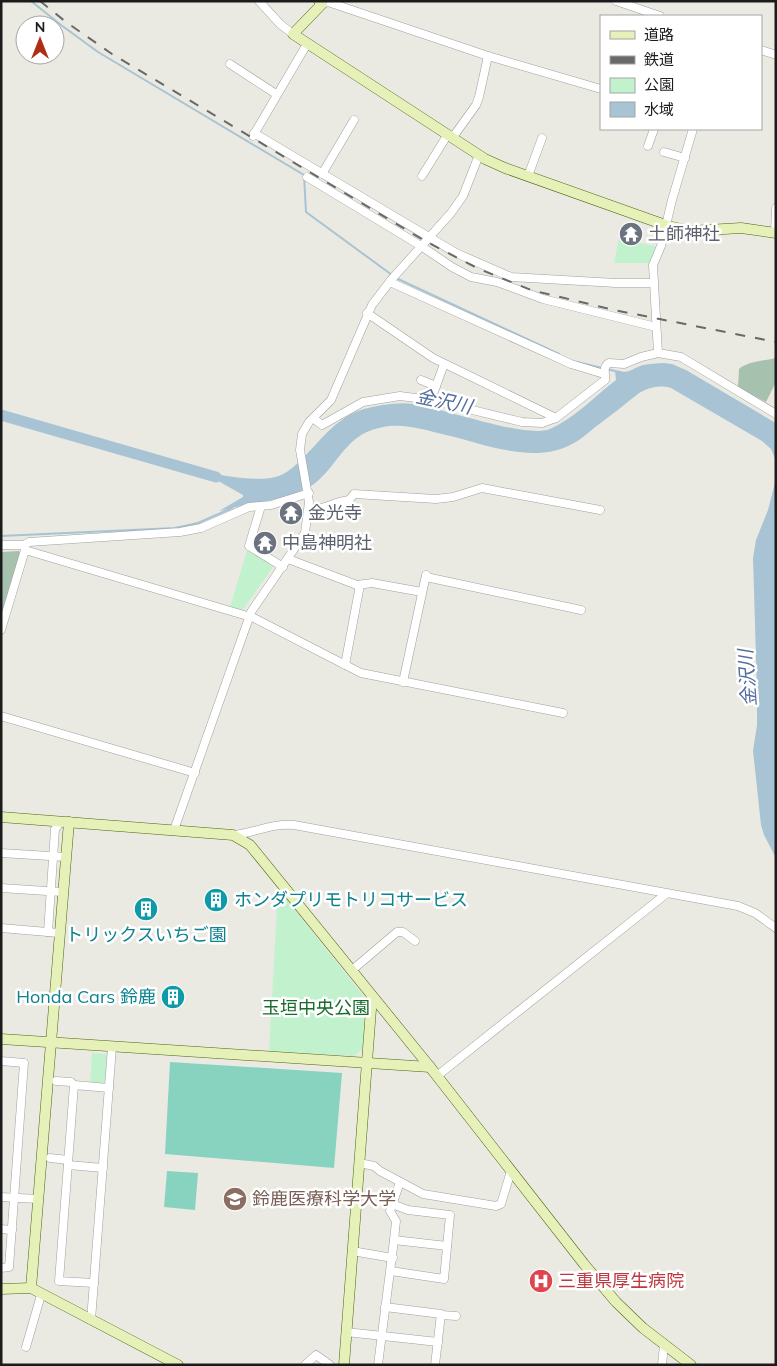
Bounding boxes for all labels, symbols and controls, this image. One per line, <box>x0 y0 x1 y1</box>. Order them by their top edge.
north arrow <box>15 15 65 65</box>
legend <box>600 15 762 130</box>
text: N <box>35 18 45 36</box>
text: 道路 <box>644 25 674 44</box>
text: 鉄道 <box>644 50 674 69</box>
text: 公園 <box>644 75 674 94</box>
text: 水域 <box>644 100 674 119</box>
temple icon: 土師神社 <box>618 221 644 247</box>
place label: 土師神社 <box>648 222 720 245</box>
water label: 金沢川 <box>414 383 476 419</box>
temple icon: 金光寺 <box>278 500 304 526</box>
place label: 金光寺 <box>308 501 362 524</box>
temple icon: 中島神明社 <box>252 530 278 556</box>
place label: 中島神明社 <box>282 531 372 554</box>
water label: 金沢川 <box>733 647 761 707</box>
building icon: ホンダプリモトリコサービス <box>203 887 229 913</box>
place label: ホンダプリモトリコサービス <box>234 888 468 911</box>
building icon: トリックスいちご園 <box>133 896 159 922</box>
place label: トリックスいちご園 <box>65 923 227 946</box>
building icon: Honda Cars 鈴鹿 <box>160 984 186 1010</box>
place label: Honda Cars 鈴鹿 <box>16 985 156 1008</box>
park label: 玉垣中央公園 <box>262 996 370 1019</box>
school or university icon: 鈴鹿医療科学大学 <box>222 1186 248 1212</box>
place label: 鈴鹿医療科学大学 <box>252 1187 396 1210</box>
hospital icon: 三重県厚生病院 <box>528 1268 554 1294</box>
place label: 三重県厚生病院 <box>558 1269 684 1292</box>

